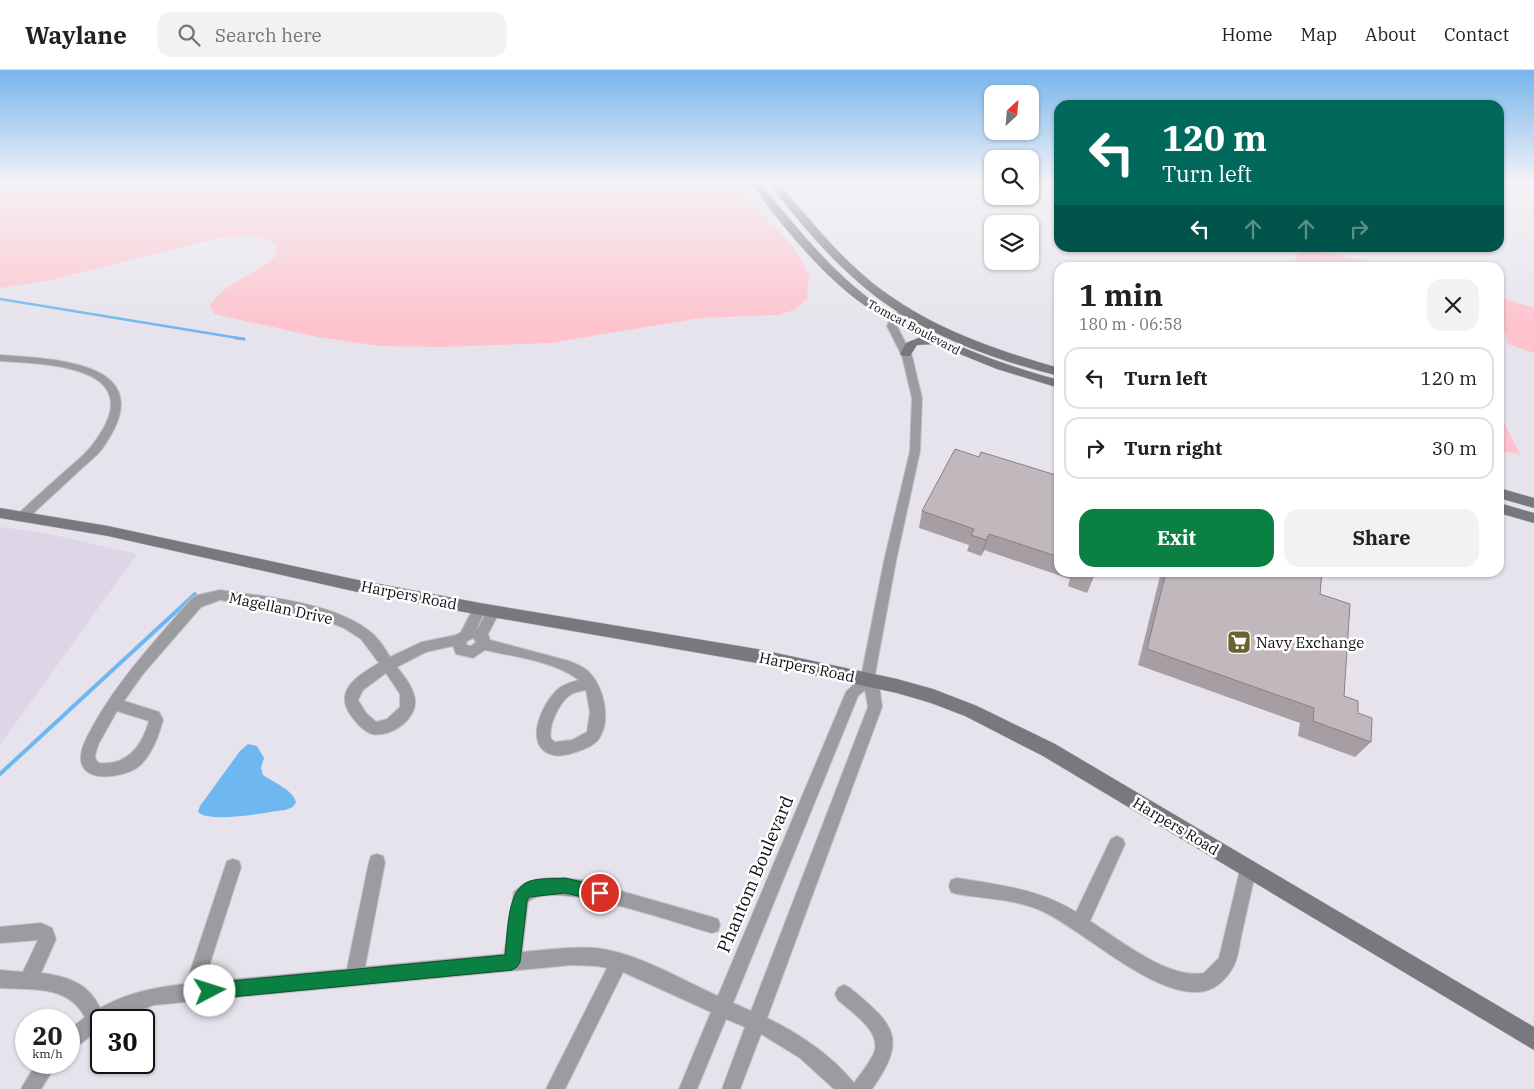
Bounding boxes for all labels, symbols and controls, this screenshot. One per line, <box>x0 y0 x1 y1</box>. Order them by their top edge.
search box <box>157 12 507 57</box>
text: Waylane <box>25 19 127 51</box>
icon: search <box>175 21 203 49</box>
text: Search here <box>215 23 322 47</box>
text: Home <box>1221 23 1273 46</box>
text: Map <box>1301 23 1337 46</box>
text: About <box>1365 23 1416 46</box>
text: Contact <box>1444 23 1509 46</box>
north arrow <box>984 85 1039 140</box>
map controls <box>984 85 1039 270</box>
text: 120 m <box>1162 115 1267 161</box>
icon: left <box>1079 120 1144 185</box>
button: search <box>984 150 1039 205</box>
text: Turn left <box>1162 159 1252 188</box>
button: layers <box>984 215 1039 270</box>
icon: left <box>1186 215 1214 243</box>
icon: ahead <box>1239 215 1267 243</box>
icon: ahead <box>1292 215 1320 243</box>
icon: right <box>1345 215 1373 243</box>
text: 1 min <box>1079 275 1163 314</box>
button: close <box>1427 279 1479 331</box>
street label: Tomcat Boulevard <box>865 296 963 358</box>
text: 180 m · 06:58 <box>1079 314 1182 334</box>
icon: left <box>1081 364 1109 392</box>
text: Turn left <box>1124 366 1207 390</box>
text: 120 m <box>1420 366 1477 390</box>
icon: right <box>1081 434 1109 462</box>
text: Turn right <box>1124 436 1222 460</box>
text: 30 m <box>1432 436 1477 460</box>
button: Exit <box>1079 509 1274 567</box>
button: Share <box>1284 509 1479 567</box>
street label: Harpers Road <box>359 576 459 614</box>
street label: Magellan Drive <box>227 588 335 628</box>
supermarket icon: Navy Exchange <box>1226 629 1252 655</box>
place label: Navy Exchange <box>1256 633 1364 652</box>
street label: Harpers Road <box>757 648 857 686</box>
street label: Phantom Boulevard <box>712 792 798 956</box>
street label: Harpers Road <box>1129 793 1223 859</box>
pin <box>579 872 621 914</box>
icon: arrive <box>586 879 614 907</box>
position arrow <box>183 964 235 1016</box>
speed limit sign: 30 <box>90 1009 155 1074</box>
text: 20 <box>32 1019 63 1052</box>
text: km/h <box>32 1046 63 1061</box>

